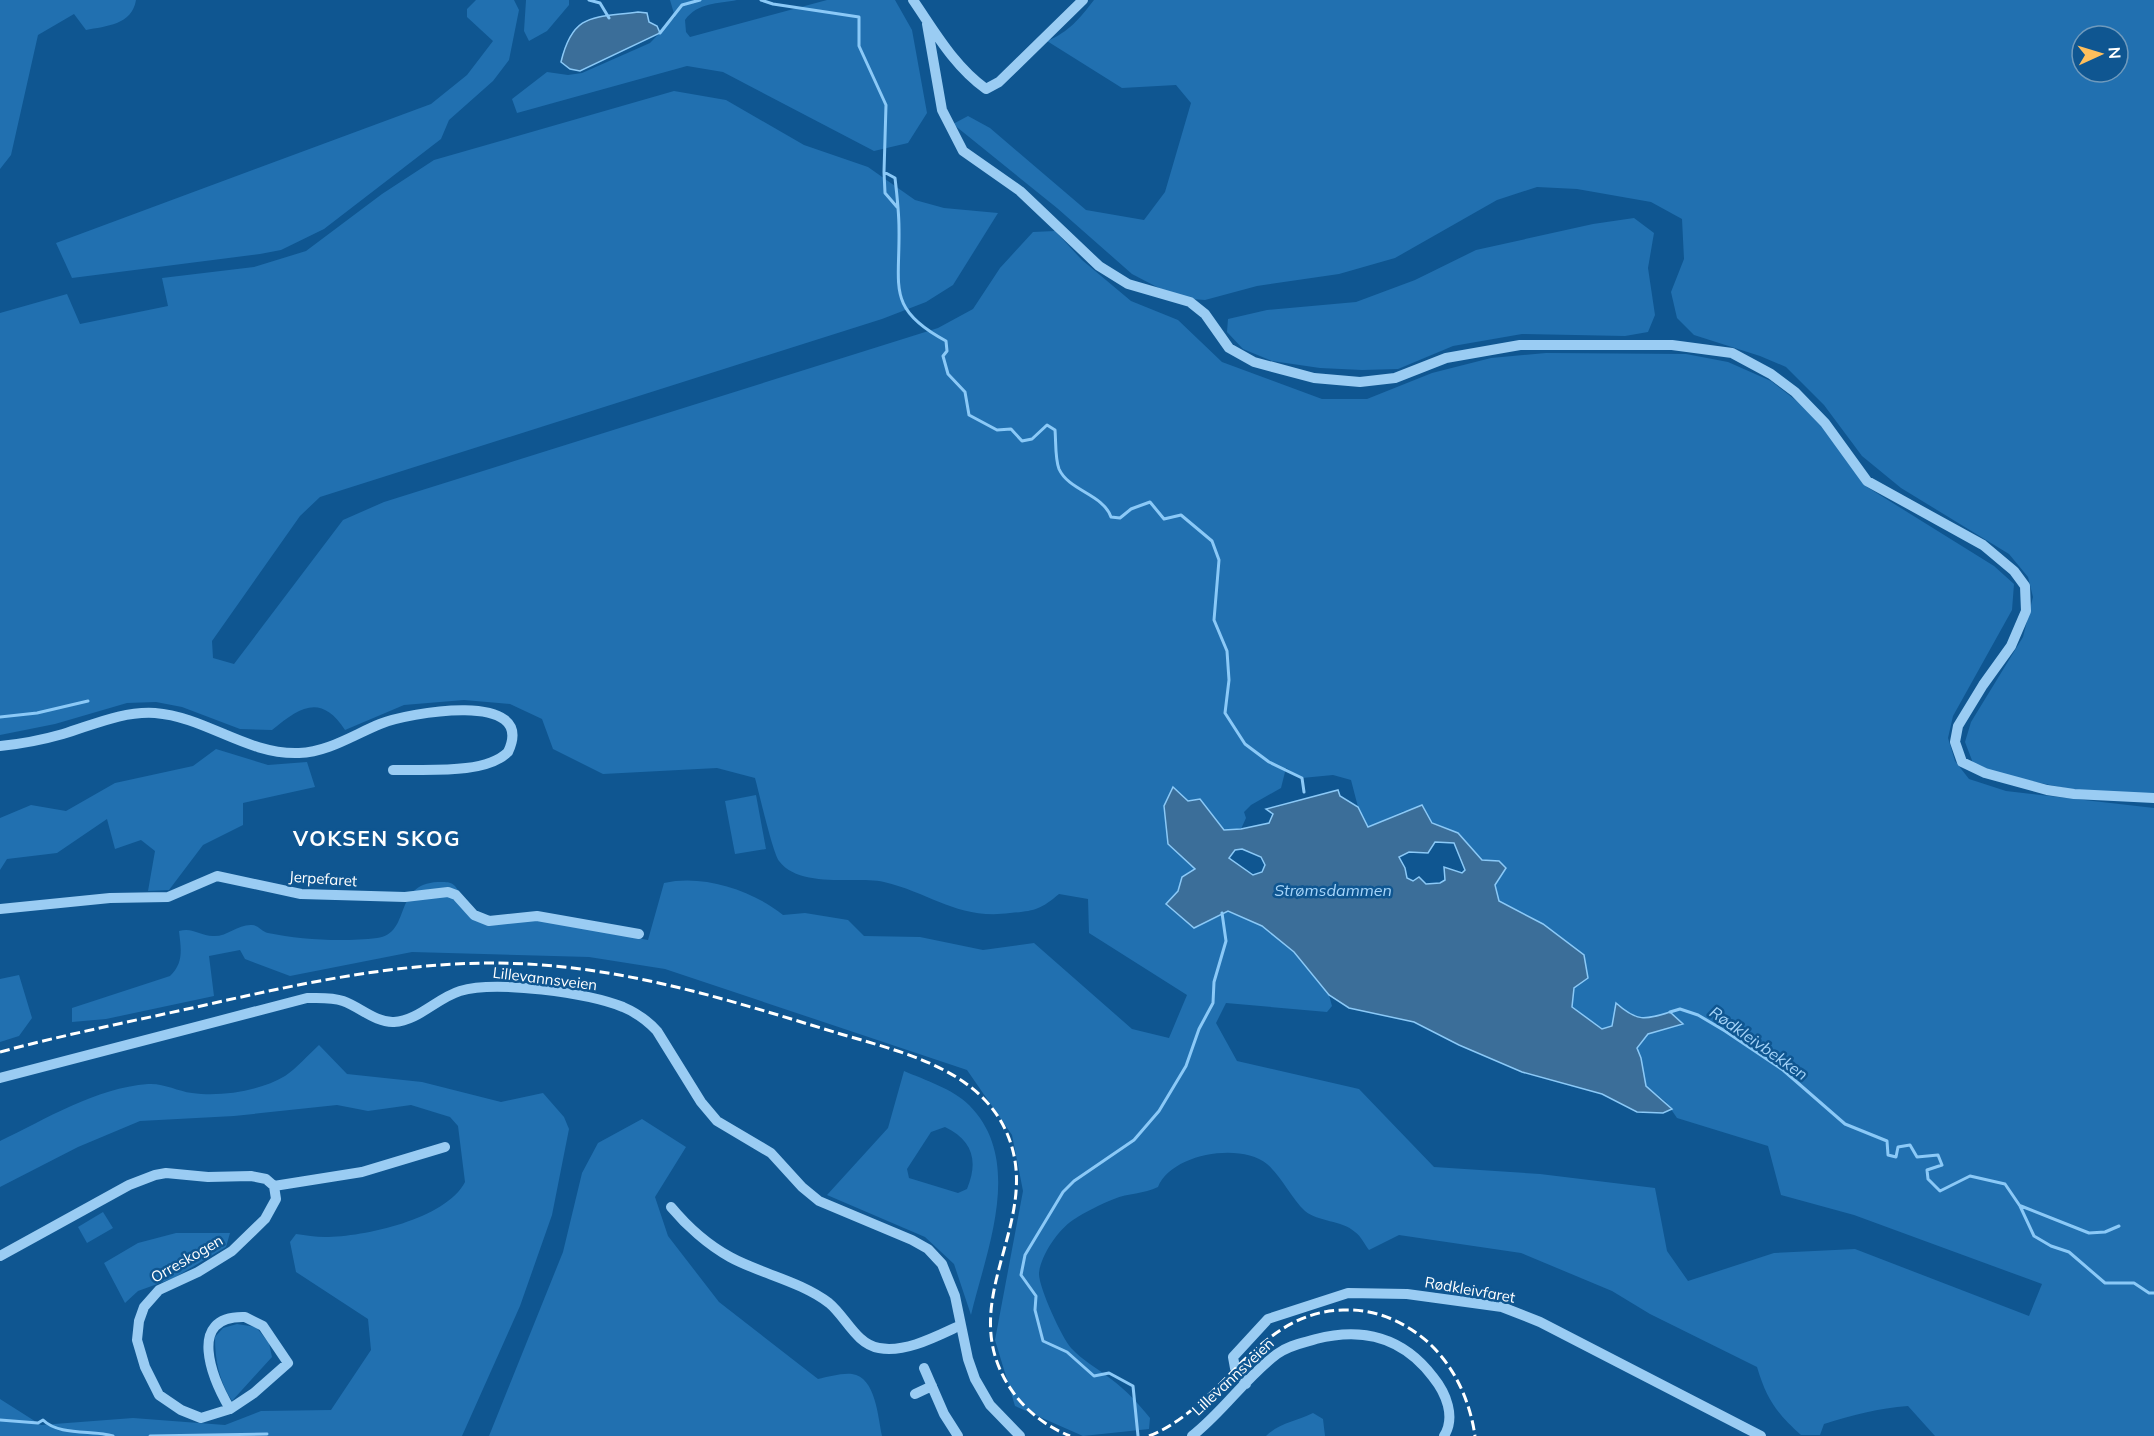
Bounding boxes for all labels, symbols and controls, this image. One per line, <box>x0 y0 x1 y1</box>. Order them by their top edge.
north arrow <box>2070 24 2130 84</box>
text: N <box>2105 46 2125 60</box>
district label: VOKSEN SKOG <box>292 825 461 851</box>
street label: Jerpefaret <box>288 867 358 890</box>
water label: Strømsdammen <box>1274 880 1392 900</box>
street label: Lillevannsveien <box>492 963 598 994</box>
water label: Rødkleivbekken <box>1706 1002 1812 1084</box>
street label: Orreskogen <box>147 1230 226 1287</box>
street label: Rødkleivfaret <box>1423 1272 1517 1307</box>
street label: Lillevannsveien <box>1188 1334 1278 1419</box>

